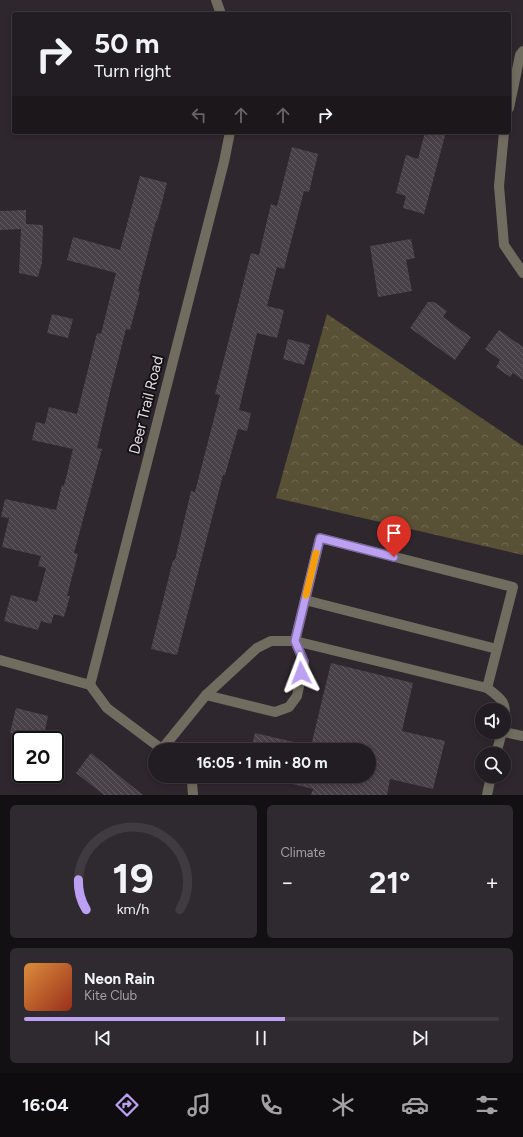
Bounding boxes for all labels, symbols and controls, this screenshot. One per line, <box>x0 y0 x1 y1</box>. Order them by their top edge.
text: 50 m <box>94 26 160 60</box>
icon: right <box>28 28 80 80</box>
text: Turn right <box>94 60 171 82</box>
icon: left <box>188 104 210 126</box>
icon: ahead <box>230 104 252 126</box>
icon: ahead <box>272 104 294 126</box>
icon: right <box>314 104 336 126</box>
street label: Deer Trail Road <box>125 354 167 456</box>
pin <box>377 516 411 557</box>
icon: arrive <box>383 522 405 544</box>
position arrow <box>280 652 322 694</box>
map controls <box>475 703 511 783</box>
button: sound <box>475 703 511 739</box>
speed limit sign: 20 <box>12 731 64 783</box>
button: search <box>475 747 511 783</box>
text: 16:05 · 1 min · 80 m <box>196 754 328 772</box>
text: Climate <box>281 845 325 860</box>
text: 19 <box>112 852 154 902</box>
text: 21° <box>369 864 410 901</box>
text: − <box>281 869 294 896</box>
text: + <box>485 869 499 896</box>
text: km/h <box>117 899 150 917</box>
text: Neon Rain <box>84 970 155 988</box>
text: Kite Club <box>84 988 137 1003</box>
icon: previous <box>92 1027 114 1049</box>
icon: pause <box>250 1027 272 1049</box>
icon: next <box>409 1027 431 1049</box>
icon: directions <box>113 1091 141 1119</box>
icon: music <box>185 1091 213 1119</box>
icon: phone <box>257 1091 285 1119</box>
icon: climate <box>329 1091 357 1119</box>
icon: car <box>401 1091 429 1119</box>
icon: filters <box>473 1091 501 1119</box>
text: 16:04 <box>22 1094 69 1116</box>

